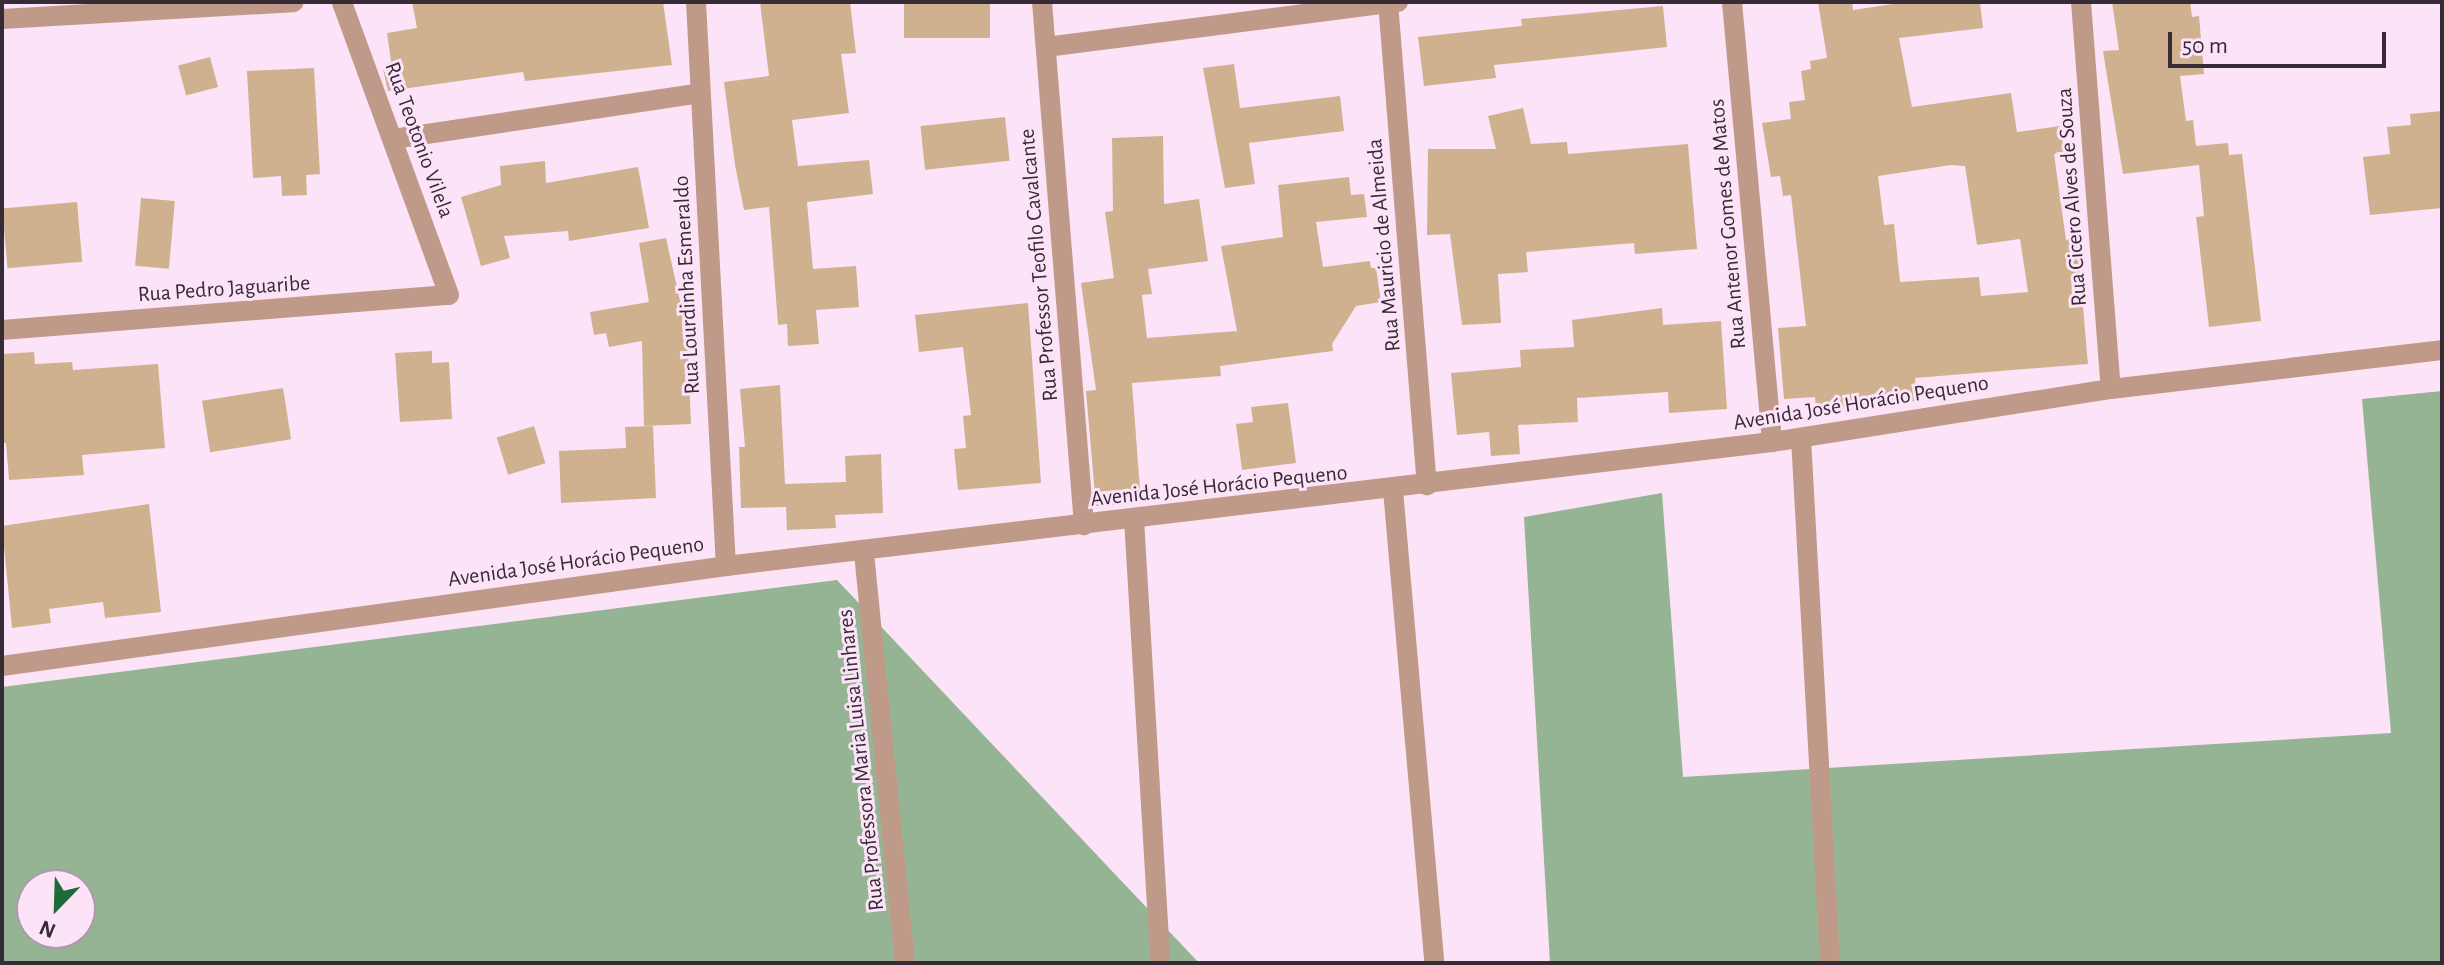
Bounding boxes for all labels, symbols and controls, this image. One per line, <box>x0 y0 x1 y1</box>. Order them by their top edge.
scale bar <box>2172 16 2390 66</box>
text: 50 m <box>2182 34 2228 58</box>
street label: Rua Teotonio Vilela <box>378 58 460 222</box>
street label: Rua Cicero Alves de Souza <box>2051 87 2093 307</box>
street label: Rua Antenor Gomes de Matos <box>1704 98 1752 350</box>
street label: Rua Professor Teofilo Cavalcante <box>1014 128 1064 402</box>
street label: Rua Mauricio de Almeida <box>1362 137 1406 353</box>
street label: Rua Lourdinha Esmeraldo <box>668 175 706 395</box>
street label: Rua Pedro Jaguaribe <box>137 270 311 308</box>
street label: Avenida José Horácio Pequeno <box>1731 370 1991 436</box>
street label: Avenida José Horácio Pequeno <box>1089 459 1349 513</box>
street label: Avenida José Horácio Pequeno <box>446 531 706 593</box>
street label: Rua Professora Maria Luisa Linhares <box>832 608 890 912</box>
north arrow <box>16 869 96 949</box>
text: N <box>36 916 59 942</box>

